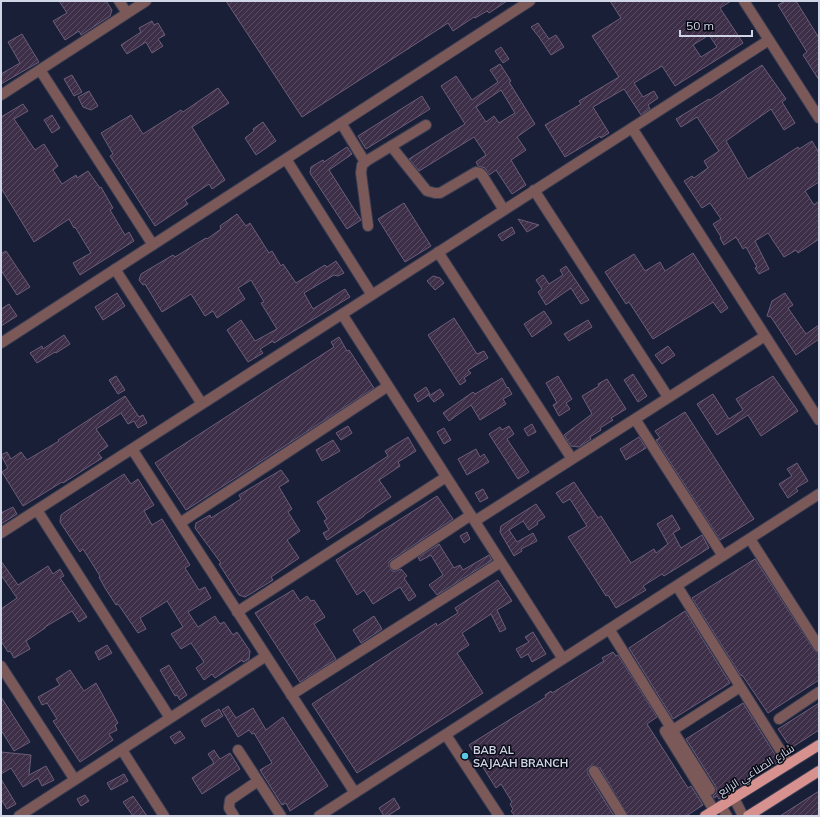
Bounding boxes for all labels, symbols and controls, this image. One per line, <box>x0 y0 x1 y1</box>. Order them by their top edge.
scale bar <box>680 12 752 38</box>
text: 50 m <box>686 18 714 33</box>
street label: شارع الصناعي الرابع <box>715 741 798 801</box>
place label: BAB AL SAJAAH BRANCH <box>473 743 568 770</box>
marker: BAB AL SAJAAH BRANCH <box>460 751 470 761</box>

